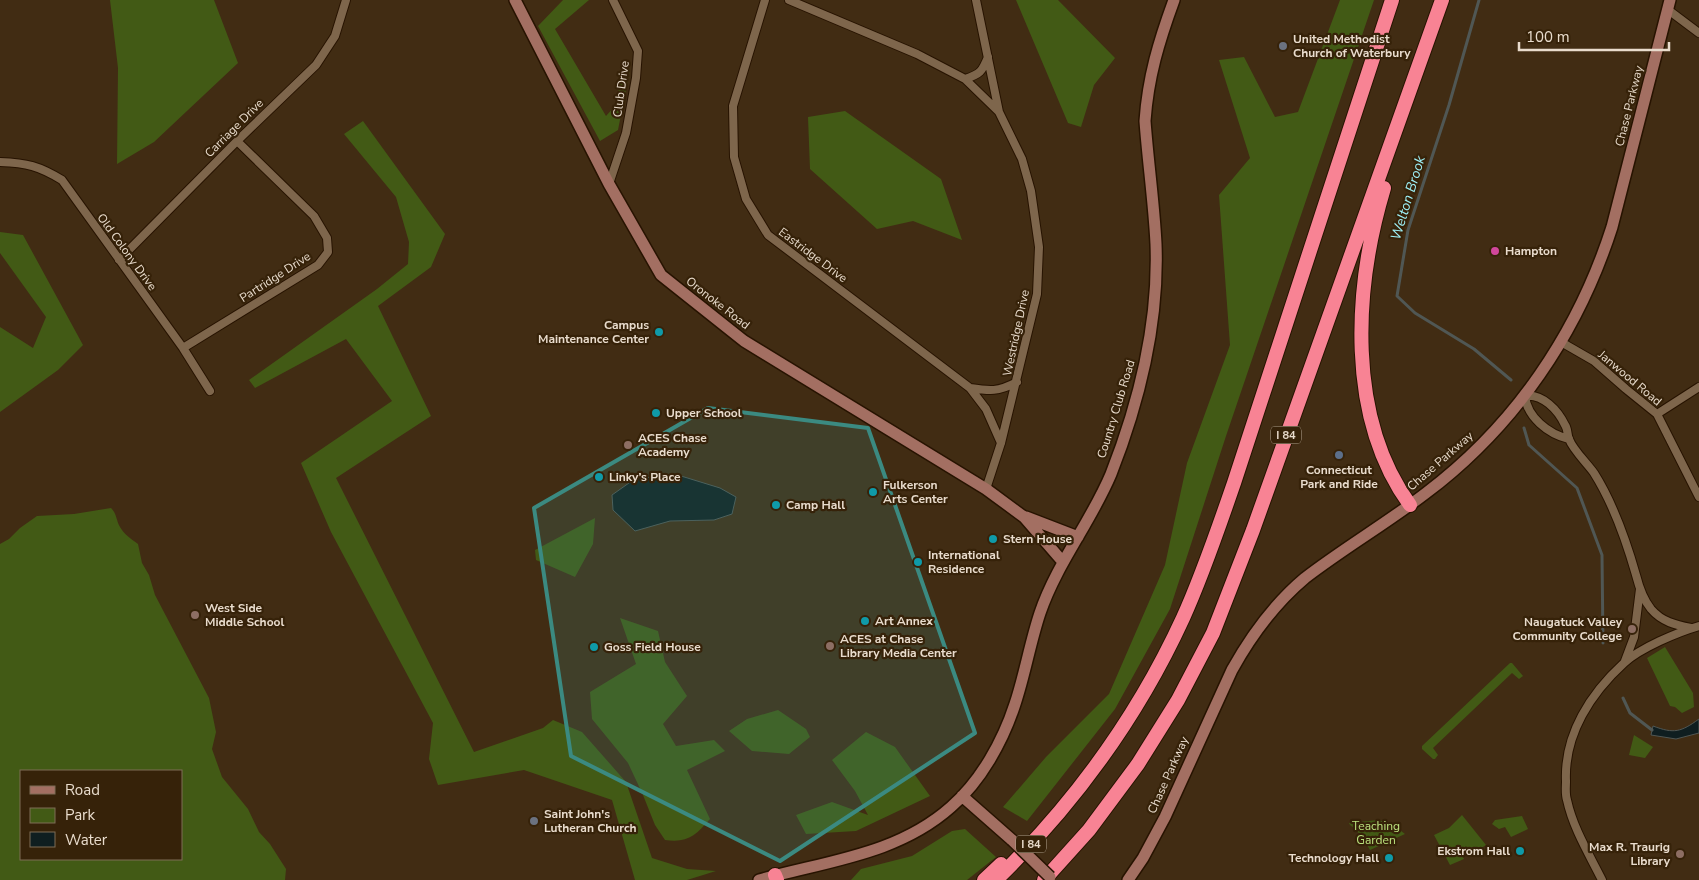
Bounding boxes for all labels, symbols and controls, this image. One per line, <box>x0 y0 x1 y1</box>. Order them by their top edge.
scale bar <box>1519 20 1669 52</box>
text: 100 m <box>1526 27 1570 47</box>
place label: United Methodist Church of Waterbury <box>1293 31 1411 61</box>
marker: United Methodist Church of Waterbury <box>1277 40 1289 52</box>
street label: Club Drive <box>609 60 633 118</box>
street label: Chase Parkway <box>1611 63 1647 148</box>
street label: Carriage Drive <box>201 95 267 161</box>
water label: Welton Brook <box>1386 153 1430 242</box>
street label: Old Colony Drive <box>94 210 160 294</box>
street label: Eastridge Drive <box>775 224 851 286</box>
place label: Hampton <box>1505 243 1557 259</box>
marker: Hampton <box>1489 245 1501 257</box>
street label: Partridge Drive <box>236 248 314 306</box>
street label: Oronoke Road <box>683 273 753 333</box>
street label: Westridge Drive <box>999 288 1033 378</box>
place label: Campus Maintenance Center <box>538 317 649 347</box>
marker: Campus Maintenance Center <box>653 326 665 338</box>
street label: Janwood Road <box>1594 346 1665 409</box>
street label: Country Club Road <box>1093 358 1139 460</box>
place label: Upper School <box>666 405 742 421</box>
marker: Upper School <box>650 407 662 419</box>
road number: I 84 <box>1271 426 1301 444</box>
street label: Chase Parkway <box>1404 427 1477 494</box>
place label: ACES Chase Academy <box>638 430 707 460</box>
marker: ACES Chase Academy <box>622 439 634 451</box>
marker: Connecticut Park and Ride <box>1333 449 1345 461</box>
place label: Connecticut Park and Ride <box>1300 462 1378 492</box>
place label: Linky’s Place <box>609 469 681 485</box>
marker: Linky’s Place <box>593 471 605 483</box>
place label: Fulkerson Arts Center <box>883 477 948 507</box>
marker: Fulkerson Arts Center <box>867 486 879 498</box>
place label: Camp Hall <box>786 497 845 513</box>
marker: Camp Hall <box>770 499 782 511</box>
place label: Stern House <box>1003 531 1073 547</box>
marker: Stern House <box>987 533 999 545</box>
place label: International Residence <box>928 547 1000 577</box>
marker: International Residence <box>912 556 924 568</box>
place label: West Side Middle School <box>205 600 284 630</box>
marker: West Side Middle School <box>189 609 201 621</box>
place label: Art Annex <box>875 613 933 629</box>
place label: Naugatuck Valley Community College <box>1513 614 1623 644</box>
marker: Art Annex <box>859 615 871 627</box>
marker: Naugatuck Valley Community College <box>1626 623 1638 635</box>
place label: ACES at Chase Library Media Center <box>840 631 957 661</box>
place label: Goss Field House <box>604 639 701 655</box>
marker: ACES at Chase Library Media Center <box>824 640 836 652</box>
marker: Goss Field House <box>588 641 600 653</box>
street label: Chase Parkway <box>1144 733 1192 816</box>
legend <box>20 770 182 860</box>
text: Road <box>65 780 100 800</box>
text: Park <box>65 805 95 825</box>
place label: Saint John's Lutheran Church <box>544 806 637 836</box>
marker: Saint John's Lutheran Church <box>528 815 540 827</box>
park label: Teaching Garden <box>1352 818 1400 848</box>
text: Water <box>65 830 108 850</box>
road number: I 84 <box>1016 836 1046 852</box>
place label: Max R. Traurig Library <box>1589 839 1671 869</box>
place label: Ekstrom Hall <box>1437 843 1510 859</box>
marker: Ekstrom Hall <box>1514 845 1526 857</box>
marker: Max R. Traurig Library <box>1674 848 1686 860</box>
place label: Technology Hall <box>1288 850 1379 866</box>
marker: Technology Hall <box>1383 852 1395 864</box>

